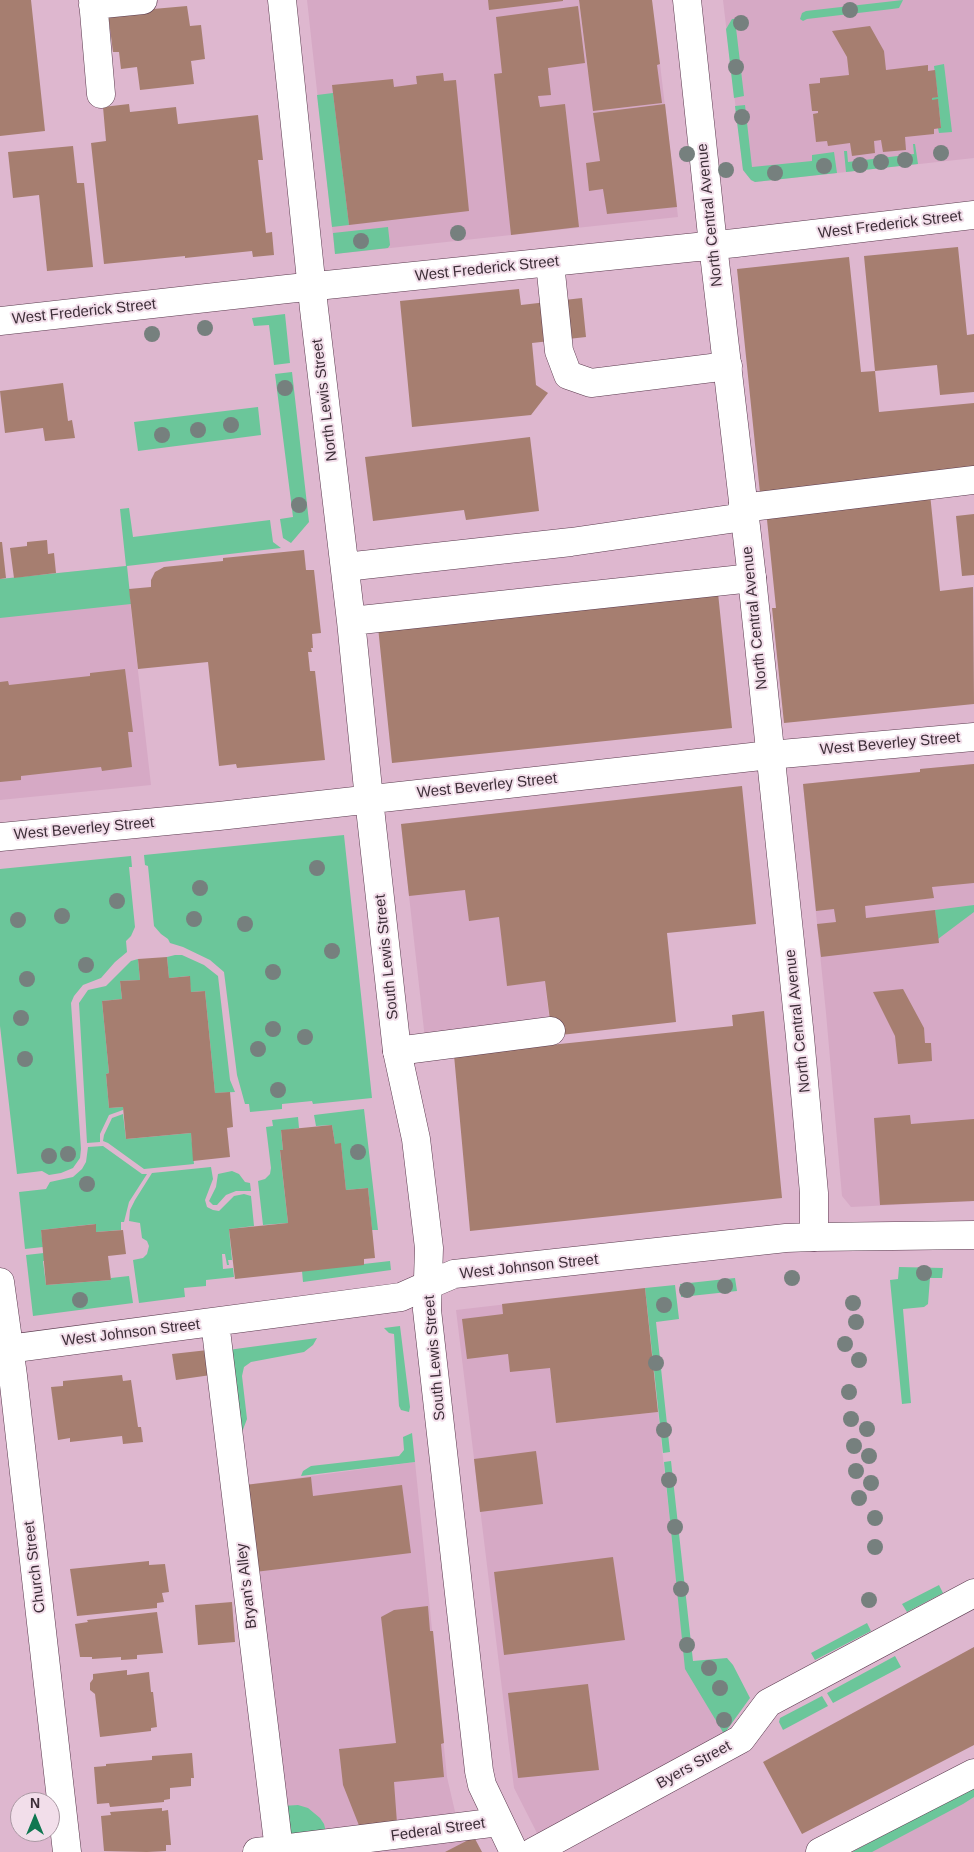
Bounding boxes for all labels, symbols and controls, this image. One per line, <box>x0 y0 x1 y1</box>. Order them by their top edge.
street label: North Central Avenue <box>694 142 726 288</box>
street label: West Frederick Street <box>817 207 963 243</box>
street label: West Frederick Street <box>414 252 560 286</box>
street label: West Frederick Street <box>11 295 157 329</box>
street label: North Lewis Street <box>309 338 341 462</box>
street label: North Central Avenue <box>739 545 771 691</box>
street label: West Beverley Street <box>819 729 961 759</box>
street label: West Beverley Street <box>416 770 558 802</box>
street label: West Beverley Street <box>13 814 155 844</box>
street label: South Lewis Street <box>371 893 403 1021</box>
street label: North Central Avenue <box>782 948 814 1094</box>
street label: West Johnson Street <box>459 1251 599 1283</box>
street label: South Lewis Street <box>421 1295 449 1421</box>
street label: West Johnson Street <box>61 1316 201 1350</box>
street label: Church Street <box>20 1520 50 1614</box>
street label: Bryan's Alley <box>233 1542 261 1630</box>
street label: Byers Street <box>654 1737 734 1793</box>
north arrow <box>10 1792 60 1842</box>
text: N <box>30 1795 40 1811</box>
street label: Federal Street <box>390 1814 486 1846</box>

